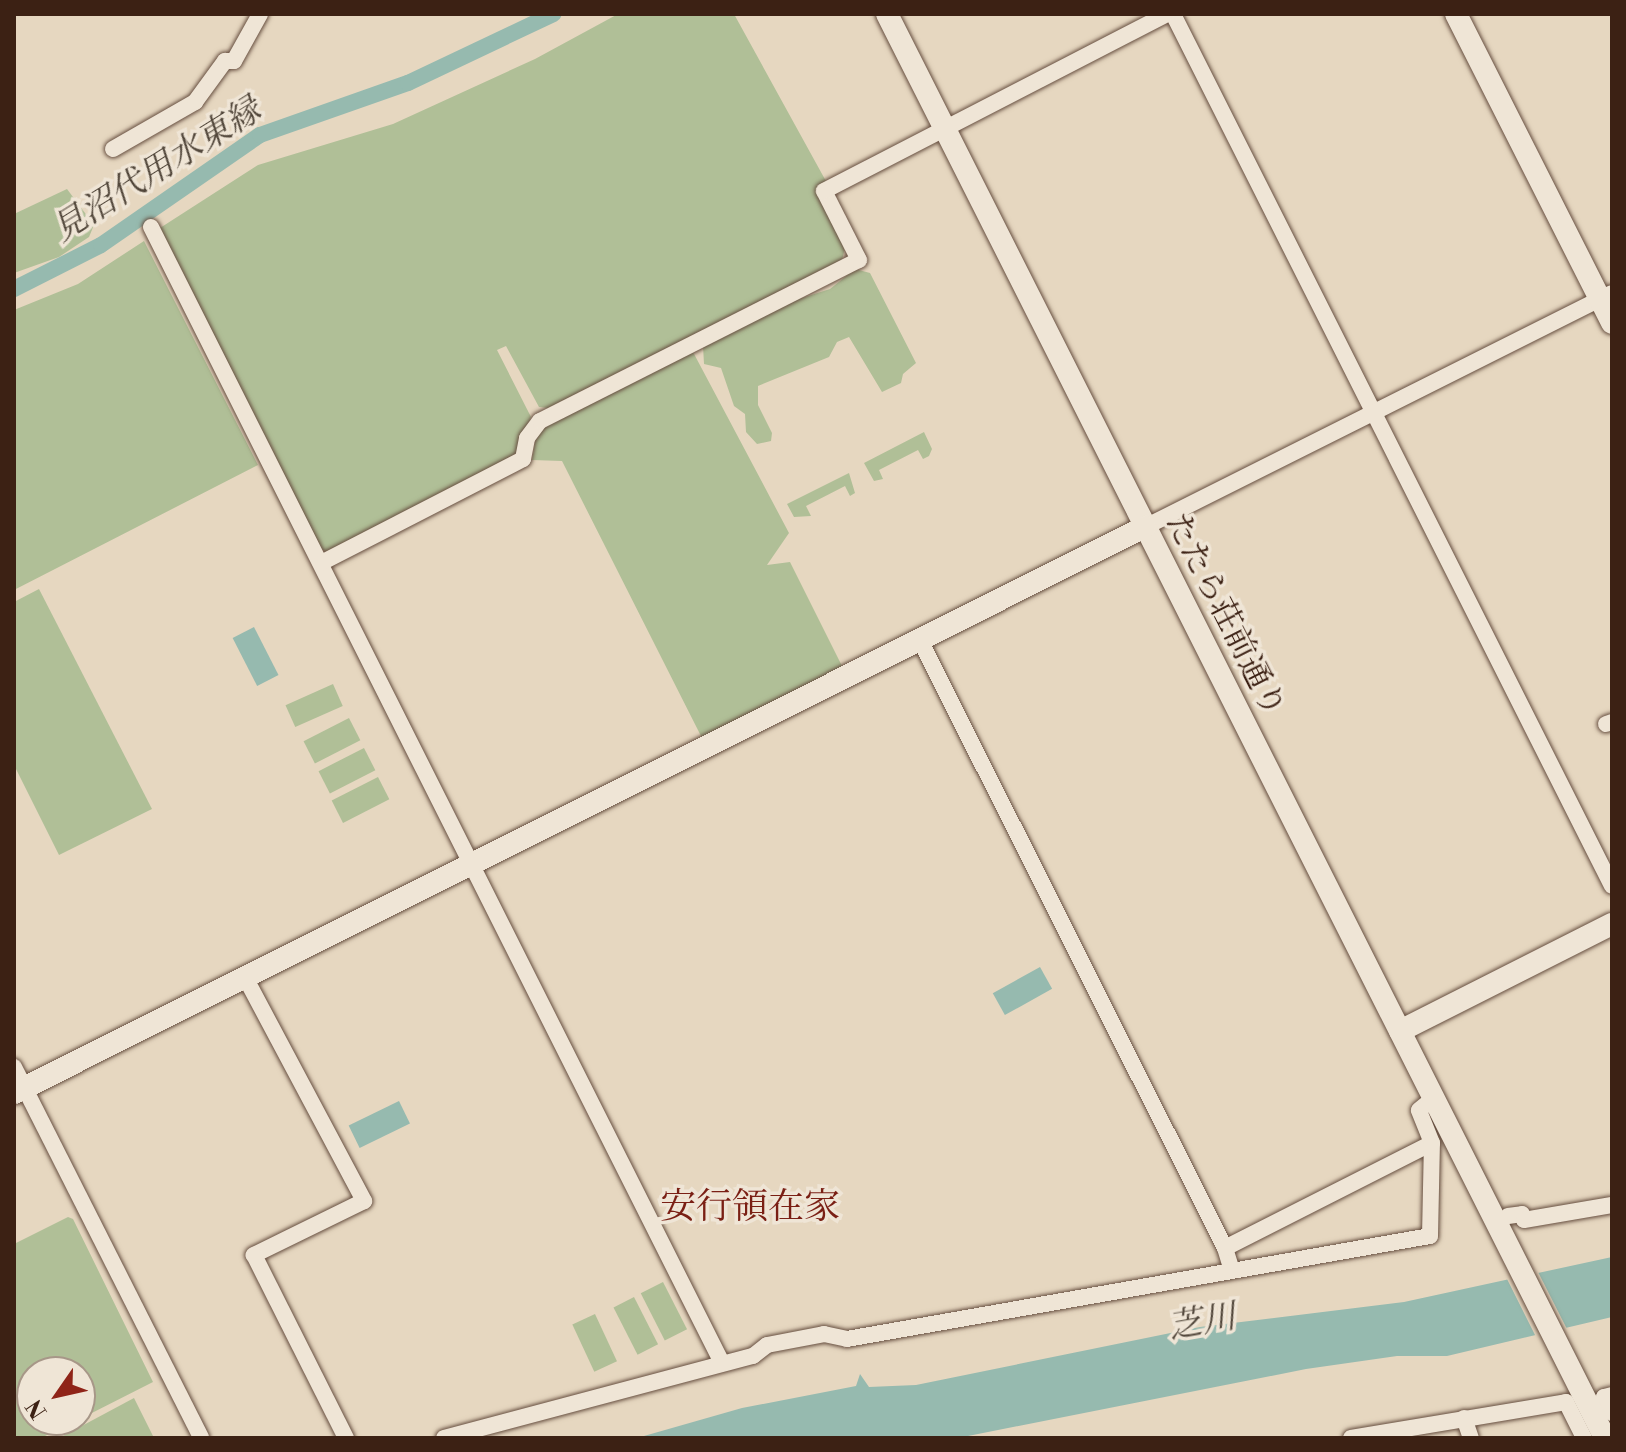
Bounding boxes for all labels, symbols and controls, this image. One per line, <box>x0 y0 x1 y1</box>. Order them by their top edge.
water label: 見沼代用水東縁 <box>45 91 269 251</box>
street label: たたら荘前通り <box>1157 506 1293 724</box>
district label: 安行領在家 <box>660 1186 840 1230</box>
water label: 芝川 <box>1165 1297 1239 1349</box>
north arrow <box>16 1356 96 1436</box>
text: N <box>21 1394 53 1423</box>

